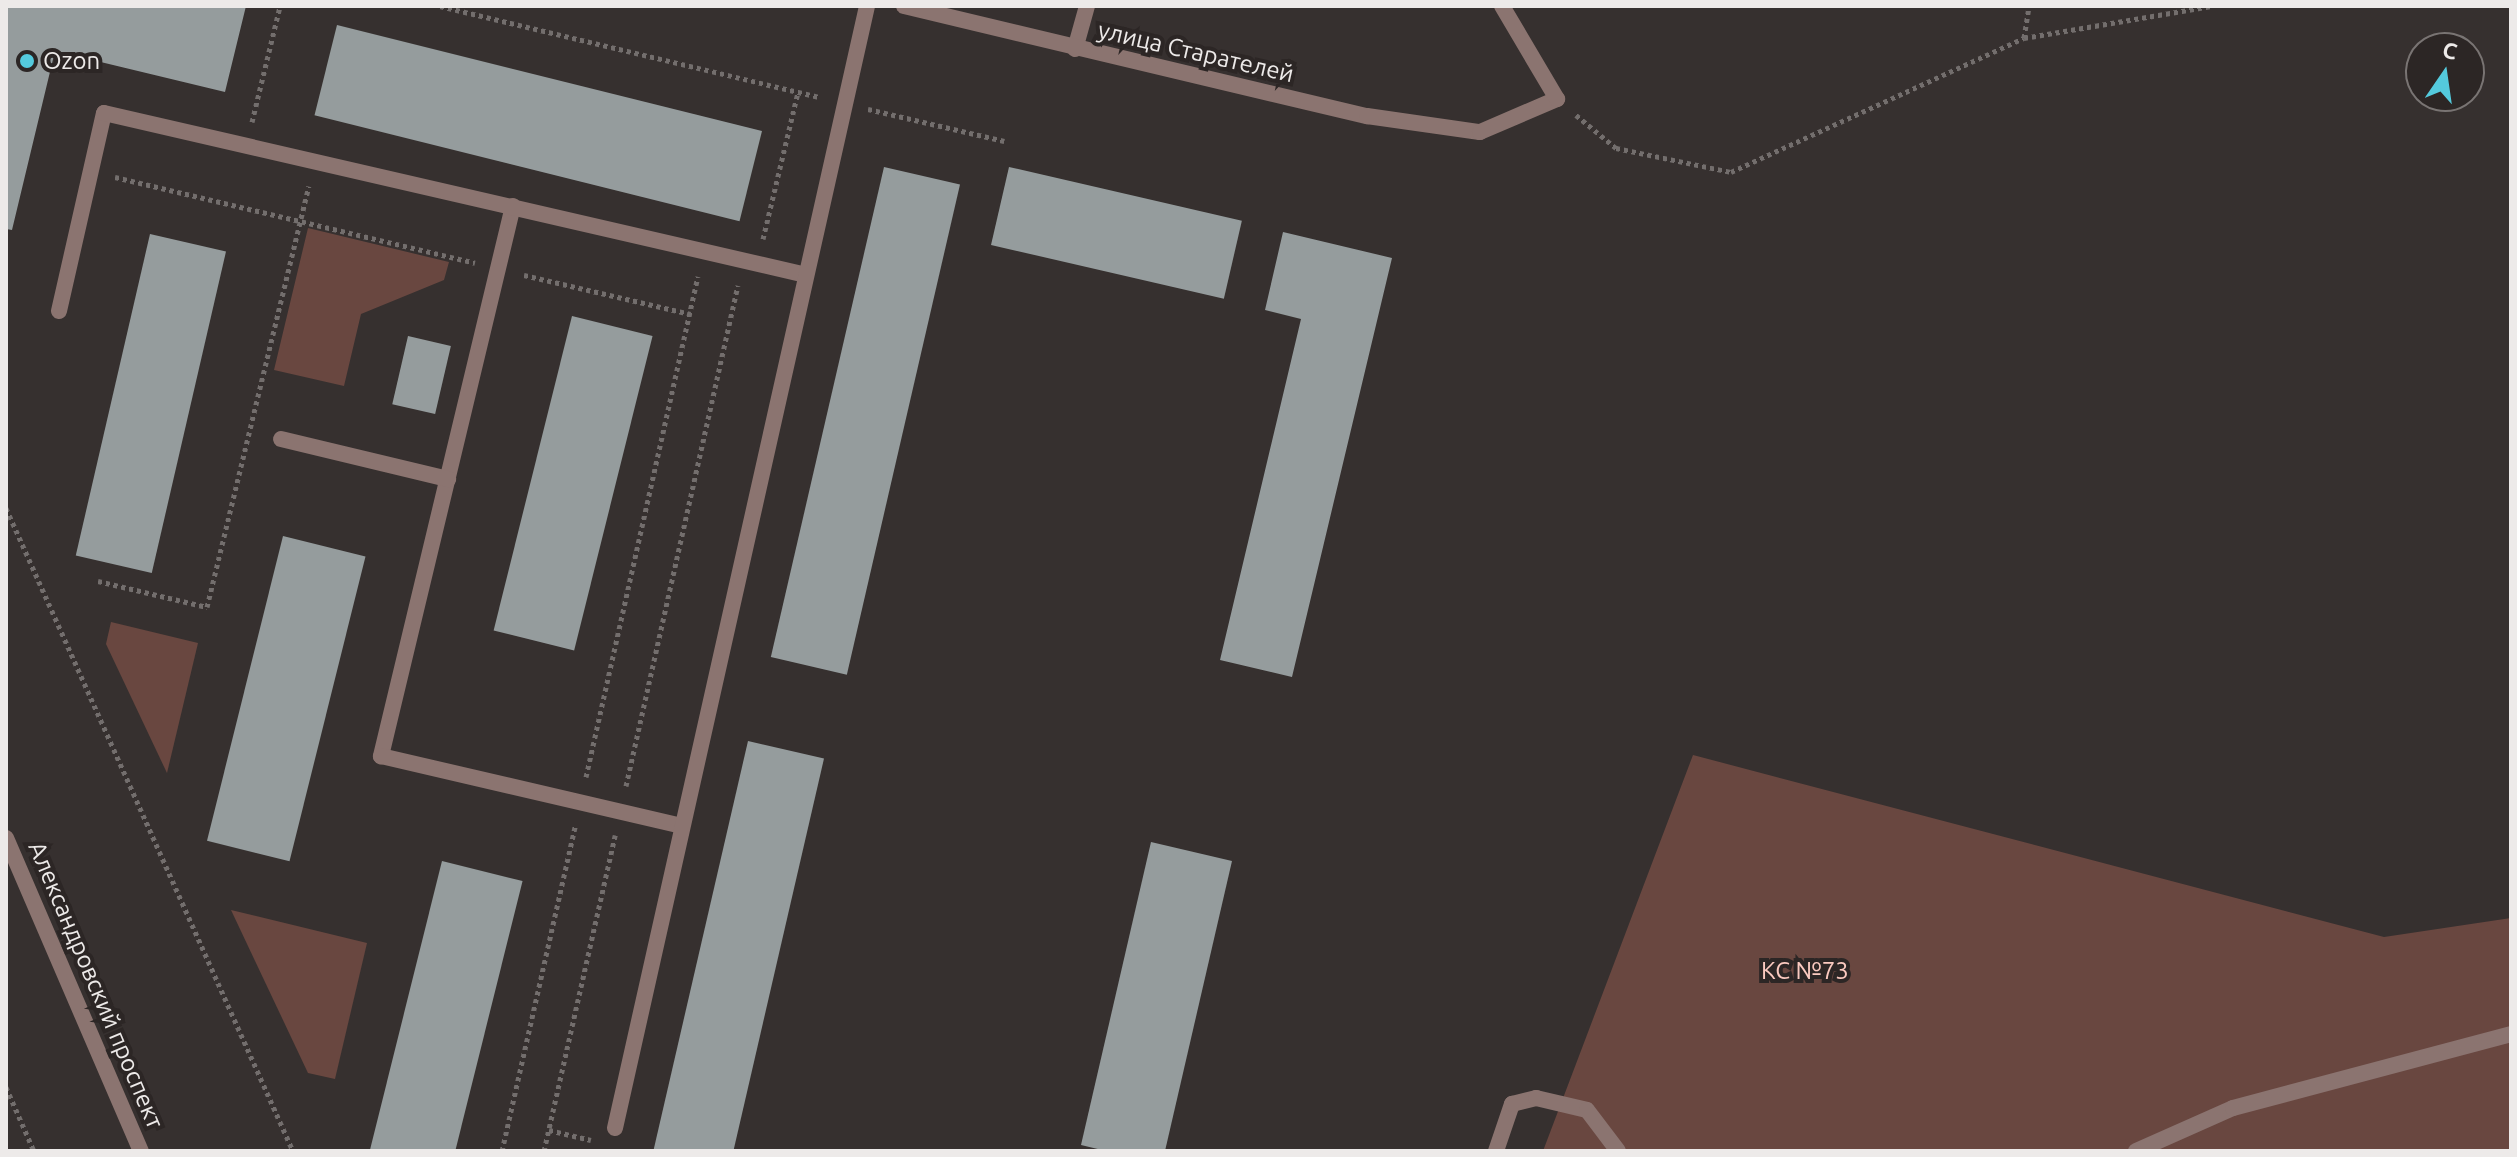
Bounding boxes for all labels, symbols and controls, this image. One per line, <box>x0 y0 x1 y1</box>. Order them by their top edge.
street label: улица Старателей <box>1095 15 1297 89</box>
north arrow <box>2405 32 2485 112</box>
text: С <box>2440 36 2460 64</box>
place label: Ozon <box>43 47 100 75</box>
marker: Ozon <box>18 52 36 70</box>
street label: Александровский проспект <box>22 837 170 1133</box>
park label: КС №73 <box>1761 957 1849 985</box>

